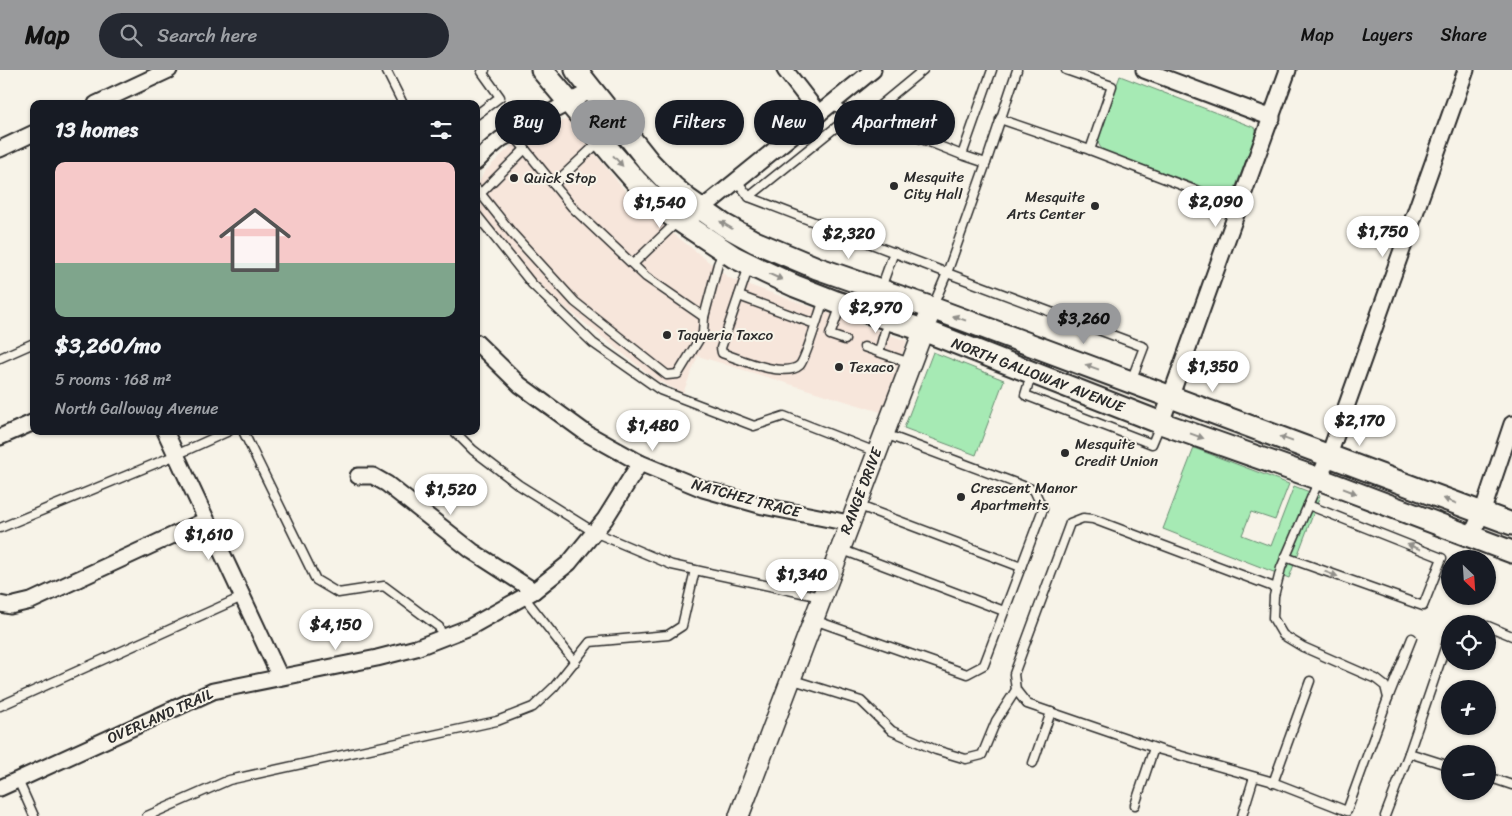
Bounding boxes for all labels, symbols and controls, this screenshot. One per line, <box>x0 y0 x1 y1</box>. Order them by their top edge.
search box <box>99 13 449 58</box>
text: Map <box>25 14 69 56</box>
text: Search here <box>157 19 257 52</box>
text: Map <box>1301 19 1334 51</box>
text: Layers <box>1362 19 1413 51</box>
text: Share <box>1441 19 1487 51</box>
icon: search <box>117 21 145 49</box>
chip: Buy <box>495 100 561 145</box>
chip: Rent <box>571 100 645 145</box>
chip: Filters <box>655 100 744 145</box>
chip: New <box>754 100 824 145</box>
chip: Apartment <box>834 100 955 145</box>
text: 13 homes <box>55 111 138 149</box>
icon: filters <box>427 116 455 144</box>
one-way arrow <box>612 155 624 167</box>
place label: Mesquite City Hall <box>904 164 964 207</box>
place label: Quick Stop <box>524 165 596 191</box>
marker: Quick Stop <box>508 172 520 184</box>
marker: Mesquite City Hall <box>888 180 900 192</box>
place label: Mesquite Arts Center <box>1006 184 1086 227</box>
pin: $1,540 <box>619 186 701 229</box>
pin: $2,090 <box>1175 186 1257 228</box>
text: $2,090 <box>1189 187 1243 216</box>
text: $1,540 <box>634 188 686 217</box>
icon: home <box>210 195 300 285</box>
marker: Mesquite Arts Center <box>1089 200 1101 212</box>
pin: $1,750 <box>1342 216 1424 258</box>
text: $1,750 <box>1358 217 1408 246</box>
pin: $2,320 <box>808 218 890 260</box>
text: $2,320 <box>823 219 875 248</box>
one-way arrow <box>720 221 733 230</box>
one-way arrow <box>769 274 783 282</box>
pin: $2,970 <box>835 292 917 334</box>
text: $2,970 <box>849 293 903 322</box>
pin: $3,260 <box>1043 302 1125 345</box>
text: $3,260 <box>1058 304 1110 333</box>
one-way arrow <box>951 314 966 321</box>
place label: Taqueria Taxco <box>677 322 773 348</box>
text: $3,260/mo <box>55 327 161 365</box>
marker: Taqueria Taxco <box>661 329 673 341</box>
street label: NORTH GALLOWAY AVENUE <box>948 330 1130 421</box>
pin: $1,350 <box>1172 350 1254 393</box>
text: $1,350 <box>1188 352 1238 381</box>
place label: Texaco <box>849 354 894 380</box>
marker: Texaco <box>833 361 845 373</box>
one-way arrow <box>1085 363 1100 370</box>
text: 5 rooms · 168 m² <box>55 365 172 394</box>
text: North Galloway Avenue <box>55 394 219 423</box>
pin: $2,170 <box>1319 404 1401 447</box>
text: $2,170 <box>1335 406 1385 435</box>
pin: $1,480 <box>612 410 694 452</box>
text: $1,480 <box>627 411 679 440</box>
place label: Mesquite Credit Union <box>1075 431 1158 474</box>
one-way arrow <box>1190 432 1205 440</box>
one-way arrow <box>1278 435 1293 443</box>
street label: RANGE DRIVE <box>833 442 890 538</box>
marker: Mesquite Credit Union <box>1059 447 1071 459</box>
street label: NATCHEZ TRACE <box>689 471 805 525</box>
pin: $1,520 <box>410 474 492 516</box>
text: $1,520 <box>425 475 477 504</box>
place label: Crescent Manor Apartments <box>970 475 1077 518</box>
one-way arrow <box>1342 488 1357 495</box>
marker: Crescent Manor Apartments <box>955 491 967 503</box>
one-way arrow <box>1442 497 1457 505</box>
pin: $1,610 <box>168 518 250 561</box>
text: $1,610 <box>185 520 233 549</box>
one-way arrow <box>1407 542 1422 550</box>
north arrow <box>1441 550 1496 605</box>
map controls <box>1441 550 1496 800</box>
pin: $1,340 <box>761 558 843 601</box>
text: $1,340 <box>777 560 827 589</box>
one-way arrow <box>1324 570 1339 578</box>
pin: $4,150 <box>295 608 377 651</box>
text: $4,150 <box>310 610 362 639</box>
button: locate <box>1441 615 1496 670</box>
button: + <box>1441 680 1496 735</box>
street label: OVERLAND TRAIL <box>103 681 217 751</box>
button: − <box>1441 745 1496 800</box>

